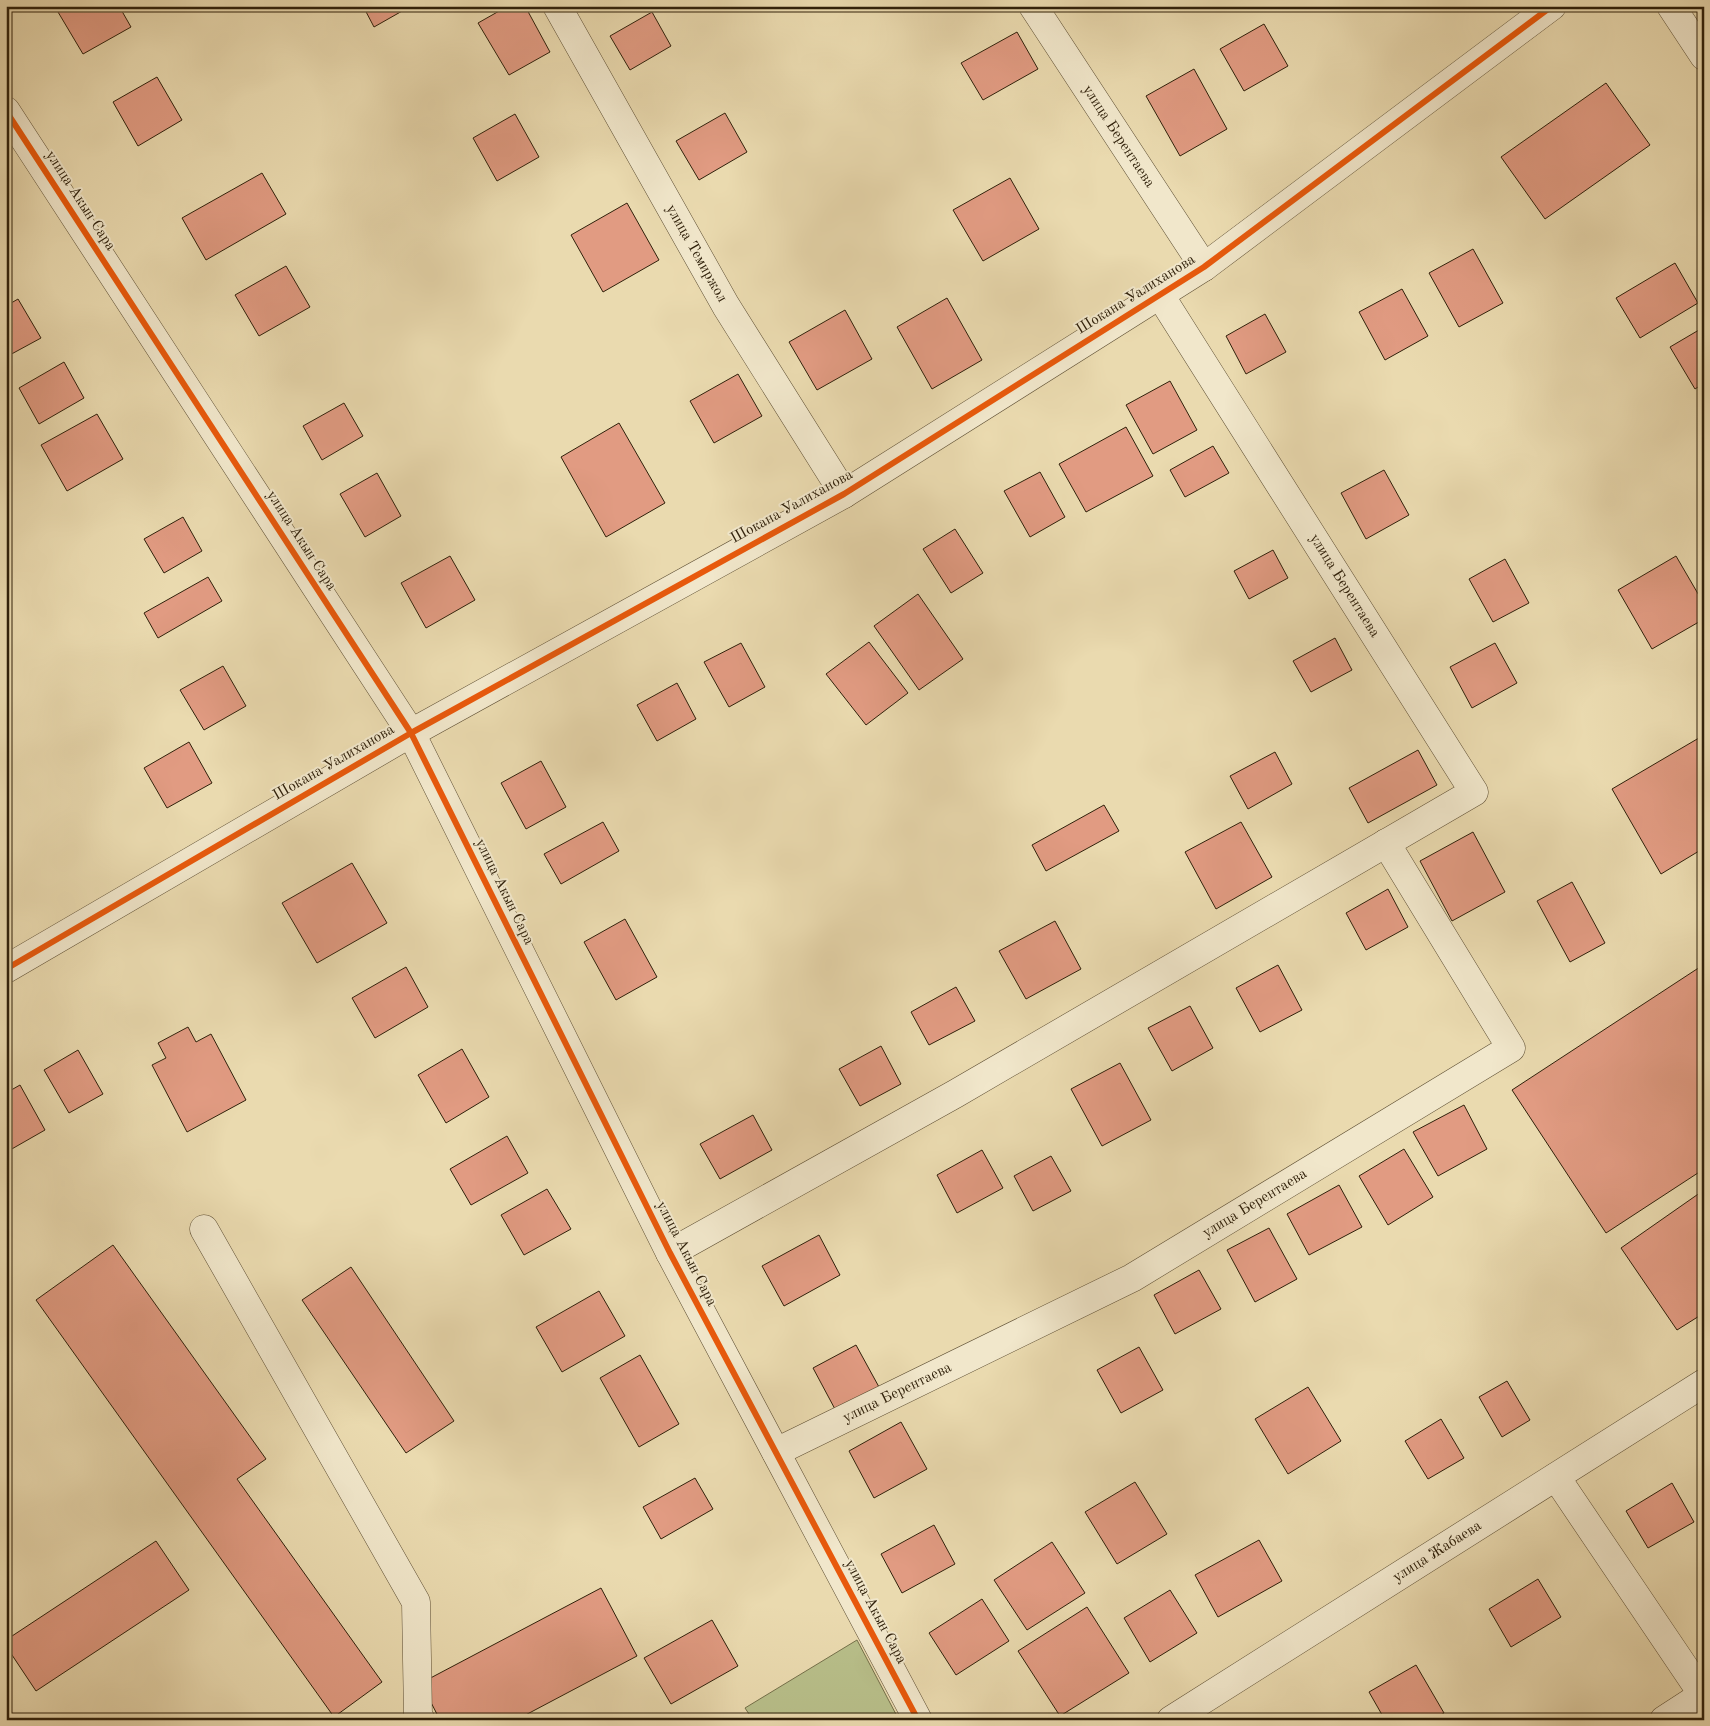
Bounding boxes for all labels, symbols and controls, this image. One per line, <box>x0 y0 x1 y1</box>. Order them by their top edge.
street label: улица Берентаева <box>1080 83 1158 191</box>
street label: улица Акын Сара <box>42 148 118 254</box>
street label: улица Темиржол <box>663 202 730 305</box>
street label: Шокана Уалиханова <box>1074 252 1199 338</box>
street label: Шокана Уалиханова <box>728 467 856 547</box>
street label: улица Акын Сара <box>263 488 339 594</box>
street label: улица Берентаева <box>1306 532 1382 641</box>
street label: Шокана Уалиханова <box>271 722 398 804</box>
street label: улица Акын Сара <box>472 837 536 948</box>
street label: улица Берентаева <box>1200 1166 1310 1241</box>
street label: улица Акын Сара <box>653 1199 719 1309</box>
street label: улица Берентаева <box>840 1360 955 1426</box>
street label: улица Жабаева <box>1390 1518 1485 1585</box>
street label: улица Акын Сара <box>841 1557 909 1667</box>

